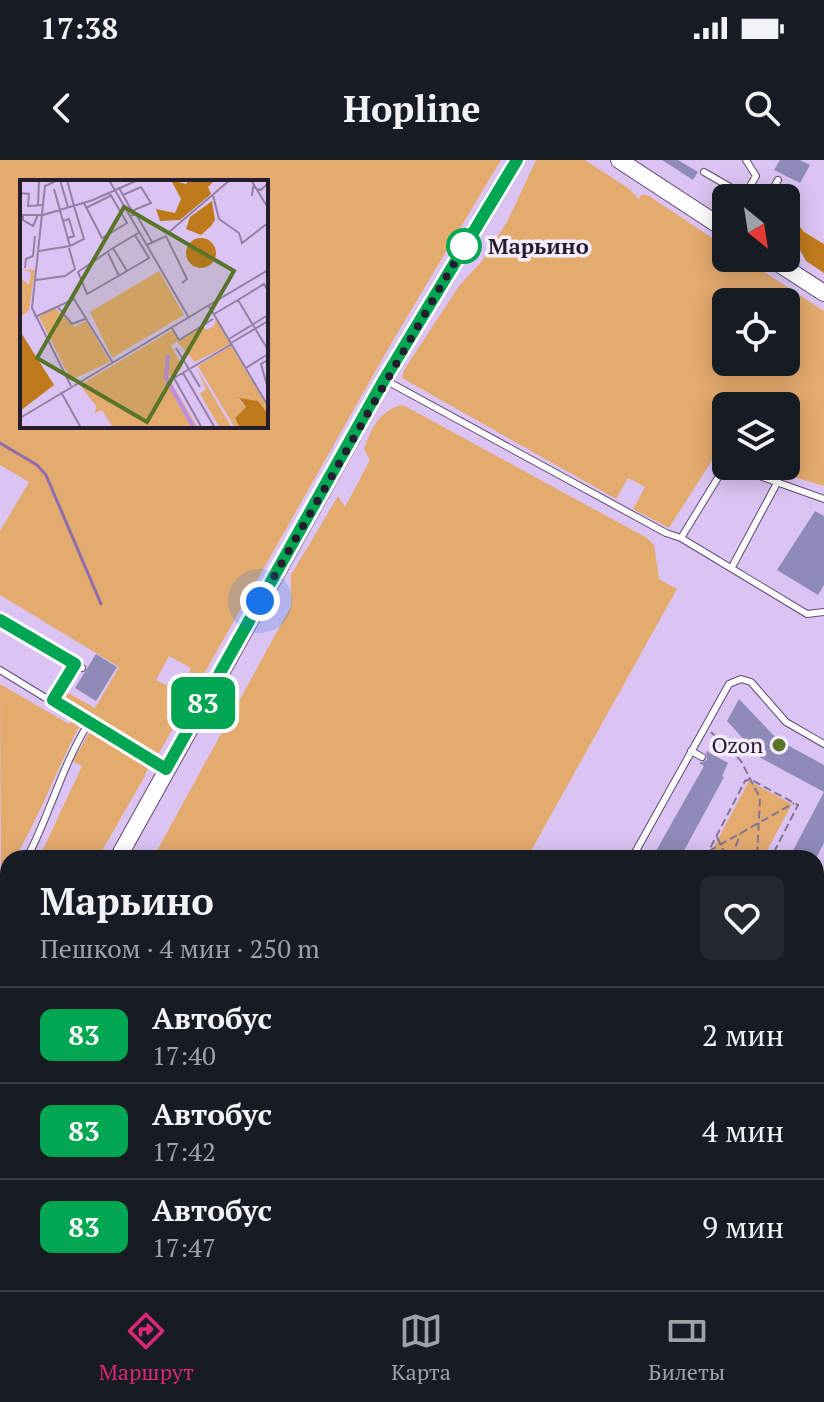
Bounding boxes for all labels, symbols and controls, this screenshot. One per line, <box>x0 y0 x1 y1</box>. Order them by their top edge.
text: 17:38 <box>40 8 118 48</box>
text: Hopline <box>343 85 481 132</box>
icon: back <box>40 86 84 130</box>
icon: search <box>740 86 784 130</box>
inset map <box>20 180 268 428</box>
north arrow <box>712 184 800 272</box>
map controls <box>712 184 800 480</box>
marker: Марьино <box>447 229 481 263</box>
place label: Марьино <box>488 231 589 260</box>
button: locate <box>712 288 800 376</box>
button: layers <box>712 392 800 480</box>
your location <box>240 581 280 621</box>
line badge: 83 <box>167 677 239 729</box>
text: 83 <box>187 684 219 721</box>
place label: Ozon <box>711 730 763 759</box>
marker: Ozon <box>770 736 788 754</box>
text: Марьино <box>40 876 214 926</box>
button: heart <box>700 876 784 960</box>
text: Пешком · 4 мин · 250 m <box>40 931 320 965</box>
text: Автобус <box>152 998 272 1038</box>
text: 2 мин <box>702 1015 784 1055</box>
text: 83 <box>68 1016 100 1053</box>
text: 17:40 <box>152 1038 216 1072</box>
text: Автобус <box>152 1094 272 1134</box>
text: 4 мин <box>702 1111 784 1151</box>
text: 83 <box>68 1112 100 1149</box>
text: 17:42 <box>152 1134 216 1168</box>
text: Автобус <box>152 1190 272 1230</box>
text: 9 мин <box>702 1207 784 1247</box>
text: 83 <box>68 1208 100 1245</box>
text: 17:47 <box>152 1230 216 1264</box>
tab: Маршрут <box>99 1309 194 1386</box>
tab: Карта <box>391 1309 451 1386</box>
tab: Билеты <box>648 1309 725 1386</box>

